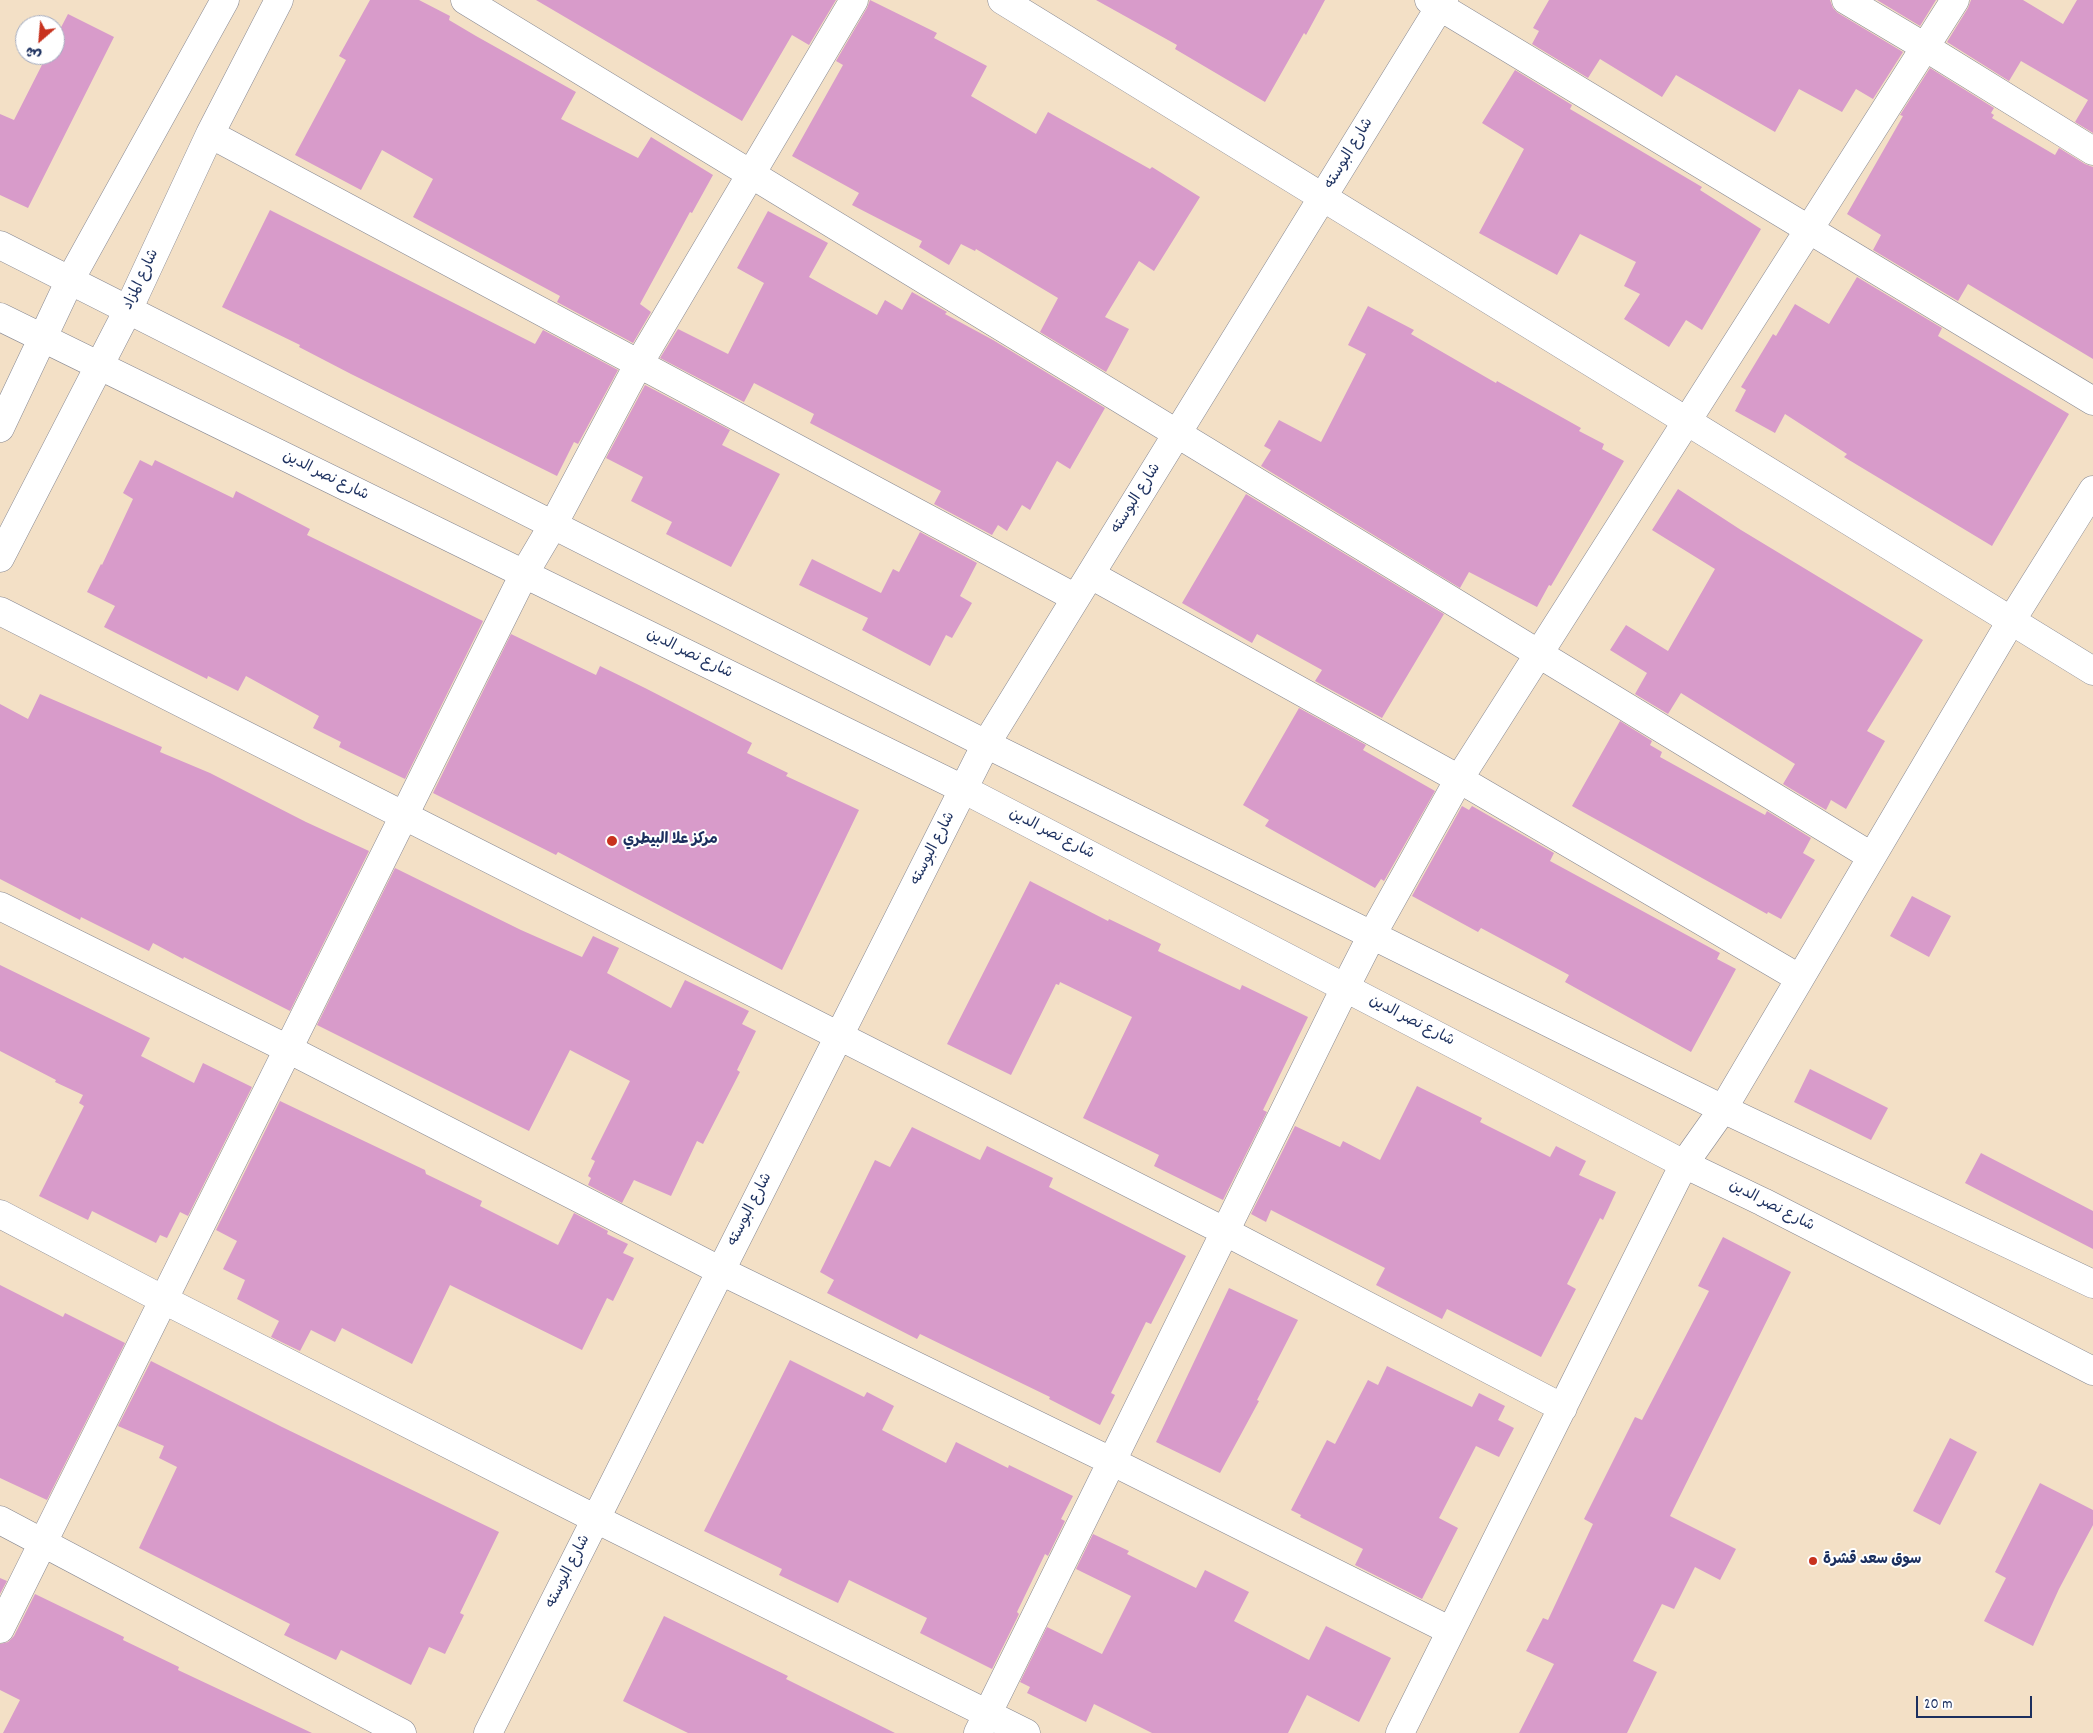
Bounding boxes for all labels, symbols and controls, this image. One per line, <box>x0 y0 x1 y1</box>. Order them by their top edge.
north arrow <box>15 15 65 65</box>
text: ش <box>22 40 45 65</box>
street label: شارع البوسته <box>1322 115 1378 193</box>
street label: شارع المزاد <box>120 247 164 313</box>
street label: شارع نصر الدين <box>279 448 371 506</box>
street label: شارع البوسته <box>1108 460 1166 538</box>
street label: شارع نصر الدين <box>643 626 735 684</box>
street label: شارع نصر الدين <box>1005 806 1097 864</box>
street label: شارع البوسته <box>908 809 960 889</box>
place label: مركز علا البيطري <box>623 832 718 850</box>
marker: مركز علا البيطري <box>605 834 619 848</box>
street label: شارع نصر الدين <box>1365 993 1457 1051</box>
street label: شارع البوسته <box>725 1170 777 1250</box>
street label: شارع نصر الدين <box>1725 1178 1817 1236</box>
street label: شارع البوسته <box>543 1532 595 1612</box>
place label: سوق سعد قشرة <box>1823 1552 1921 1570</box>
marker: سوق سعد قشرة <box>1807 1555 1819 1567</box>
scale bar <box>1918 1686 2034 1718</box>
text: 20 m <box>1924 1694 1952 1716</box>

